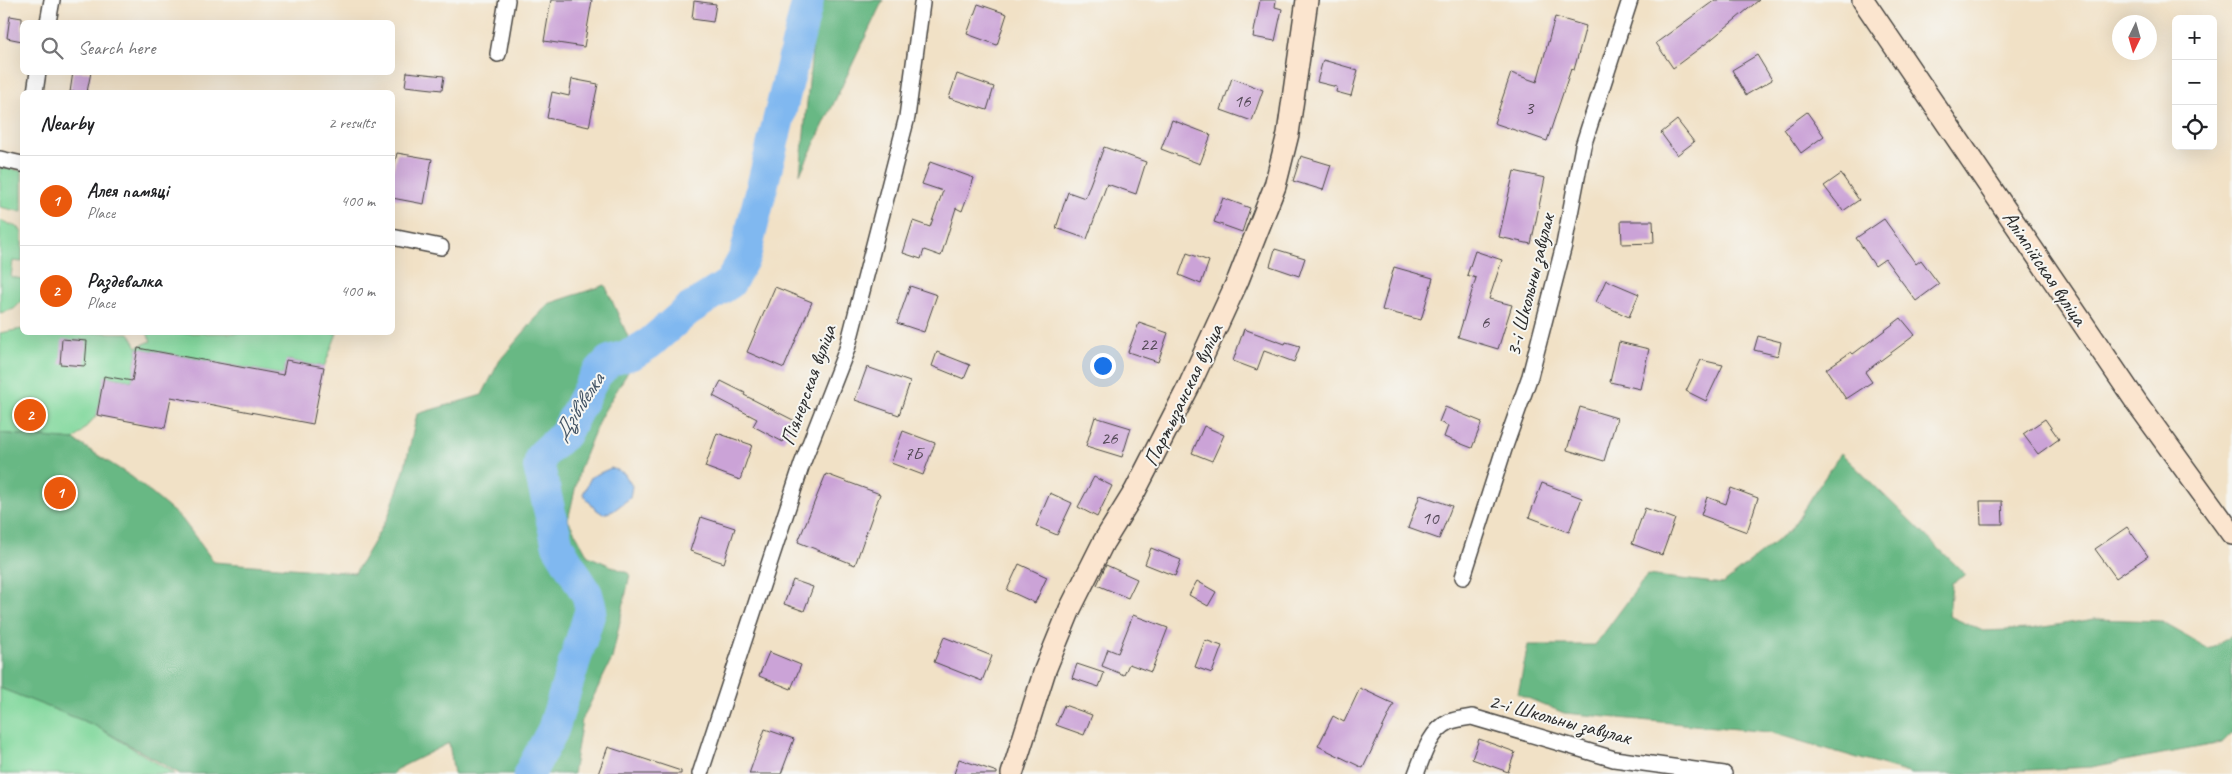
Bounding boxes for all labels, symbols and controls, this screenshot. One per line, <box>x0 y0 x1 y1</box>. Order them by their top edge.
north arrow <box>2112 15 2157 60</box>
map controls <box>2172 15 2217 150</box>
button: + <box>2172 15 2217 60</box>
search box <box>20 20 395 75</box>
icon: search <box>38 34 66 62</box>
text: Search here <box>78 36 155 60</box>
button: − <box>2172 60 2217 105</box>
house number: 16 <box>1233 89 1252 113</box>
house number: 3 <box>1525 96 1535 120</box>
button: locate <box>2172 105 2217 150</box>
text: Nearby <box>40 110 93 136</box>
text: 2 results <box>328 113 375 133</box>
text: Алея памяці <box>87 179 169 203</box>
text: 1 <box>52 191 60 211</box>
text: 400 m <box>341 191 375 211</box>
text: Place <box>87 203 115 223</box>
street label: Алімпійская вуліца <box>1997 206 2094 332</box>
street label: 3-і Школьны завулак <box>1500 209 1562 359</box>
text: Раздевалка <box>87 269 162 293</box>
text: 2 <box>52 281 60 301</box>
text: 400 m <box>341 281 375 301</box>
text: Place <box>87 293 115 313</box>
house number: 6 <box>1481 310 1491 334</box>
street label: Партызанская вуліца <box>1137 318 1230 471</box>
street label: Піянерская вуліца <box>774 319 842 449</box>
house number: 22 <box>1139 332 1158 356</box>
your location <box>1090 353 1116 379</box>
water label: Дзівівелка <box>546 366 612 446</box>
pin: 2 <box>14 396 46 434</box>
house number: 26 <box>1100 426 1119 450</box>
house number: 7Б <box>904 442 925 466</box>
pin: 1 <box>44 474 76 512</box>
house number: 10 <box>1421 506 1440 530</box>
street label: 2-і Школьны завулак <box>1486 688 1636 752</box>

